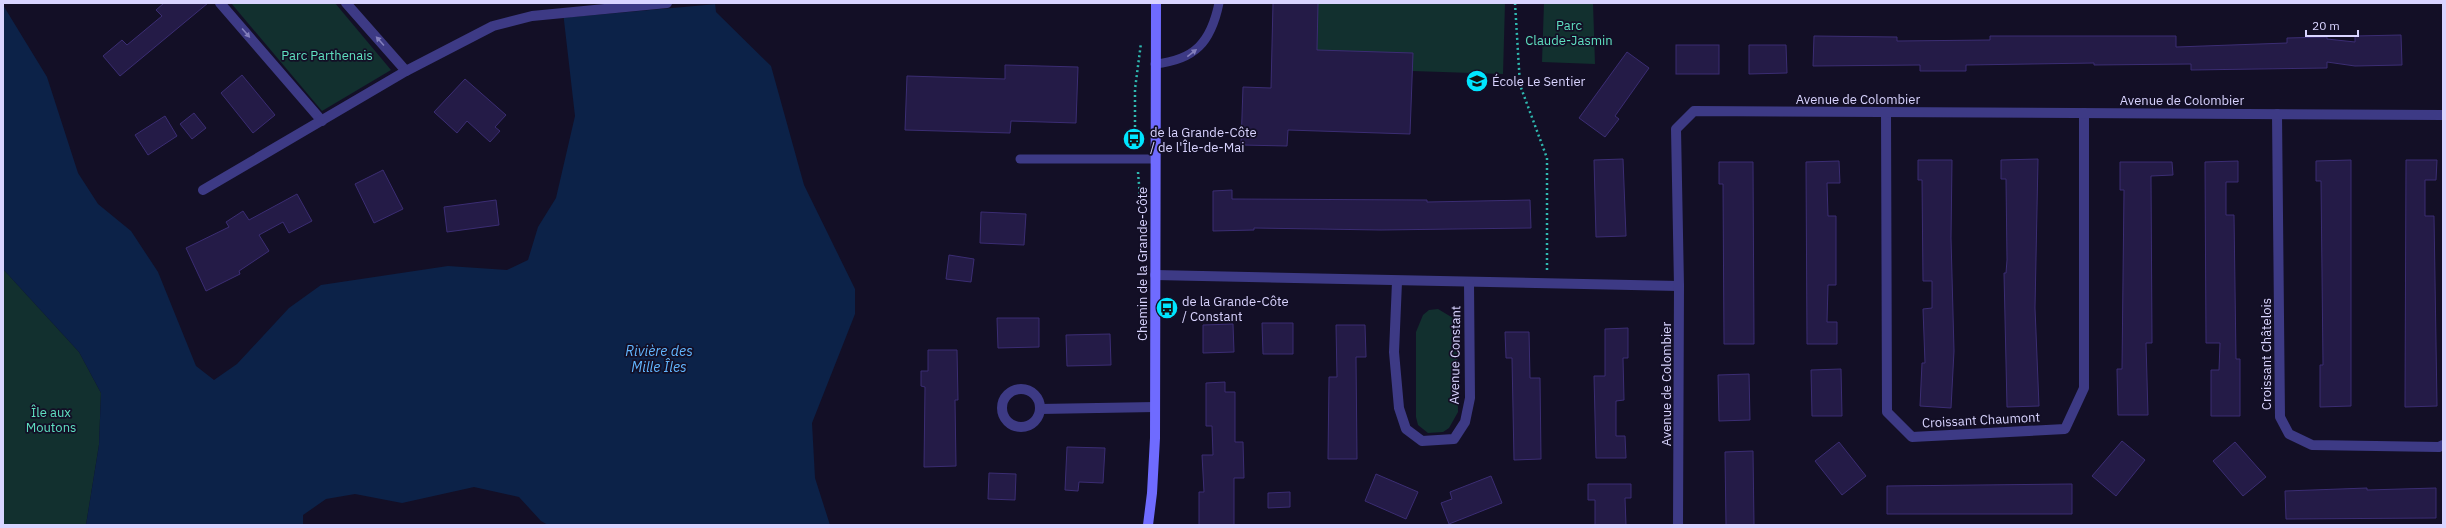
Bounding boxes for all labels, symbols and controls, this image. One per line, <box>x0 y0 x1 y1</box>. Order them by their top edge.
scale bar <box>2306 12 2358 38</box>
park label: Parc Claude-Jasmin <box>1525 17 1613 49</box>
text: 20 m <box>2312 18 2340 33</box>
one-way arrow <box>241 27 250 38</box>
one-way arrow <box>375 36 384 47</box>
park label: Parc Parthenais <box>281 47 373 64</box>
one-way arrow <box>1186 49 1197 57</box>
school or university icon: École Le Sentier <box>1464 68 1490 94</box>
place label: École Le Sentier <box>1492 73 1586 90</box>
street label: Avenue de Colombier <box>1796 91 1920 108</box>
street label: Avenue de Colombier <box>2120 92 2244 109</box>
place label: de la Grande-Côte / de l'Île-de-Mai <box>1150 124 1257 156</box>
bus stop icon: de la Grande-Côte / de l'Île-de-Mai <box>1121 126 1147 152</box>
street label: Chemin de la Grande-Côte <box>1134 187 1151 341</box>
place label: de la Grande-Côte / Constant <box>1182 293 1289 325</box>
bus stop icon: de la Grande-Côte / Constant <box>1154 295 1180 321</box>
street label: Croissant Châtelois <box>2258 298 2275 410</box>
street label: Avenue Constant <box>1446 305 1464 405</box>
street label: Avenue de Colombier <box>1658 322 1675 446</box>
water label: Rivière des Mille Îles <box>625 342 693 376</box>
park label: Île aux Moutons <box>26 404 76 436</box>
street label: Croissant Chaumont <box>1922 408 2040 432</box>

